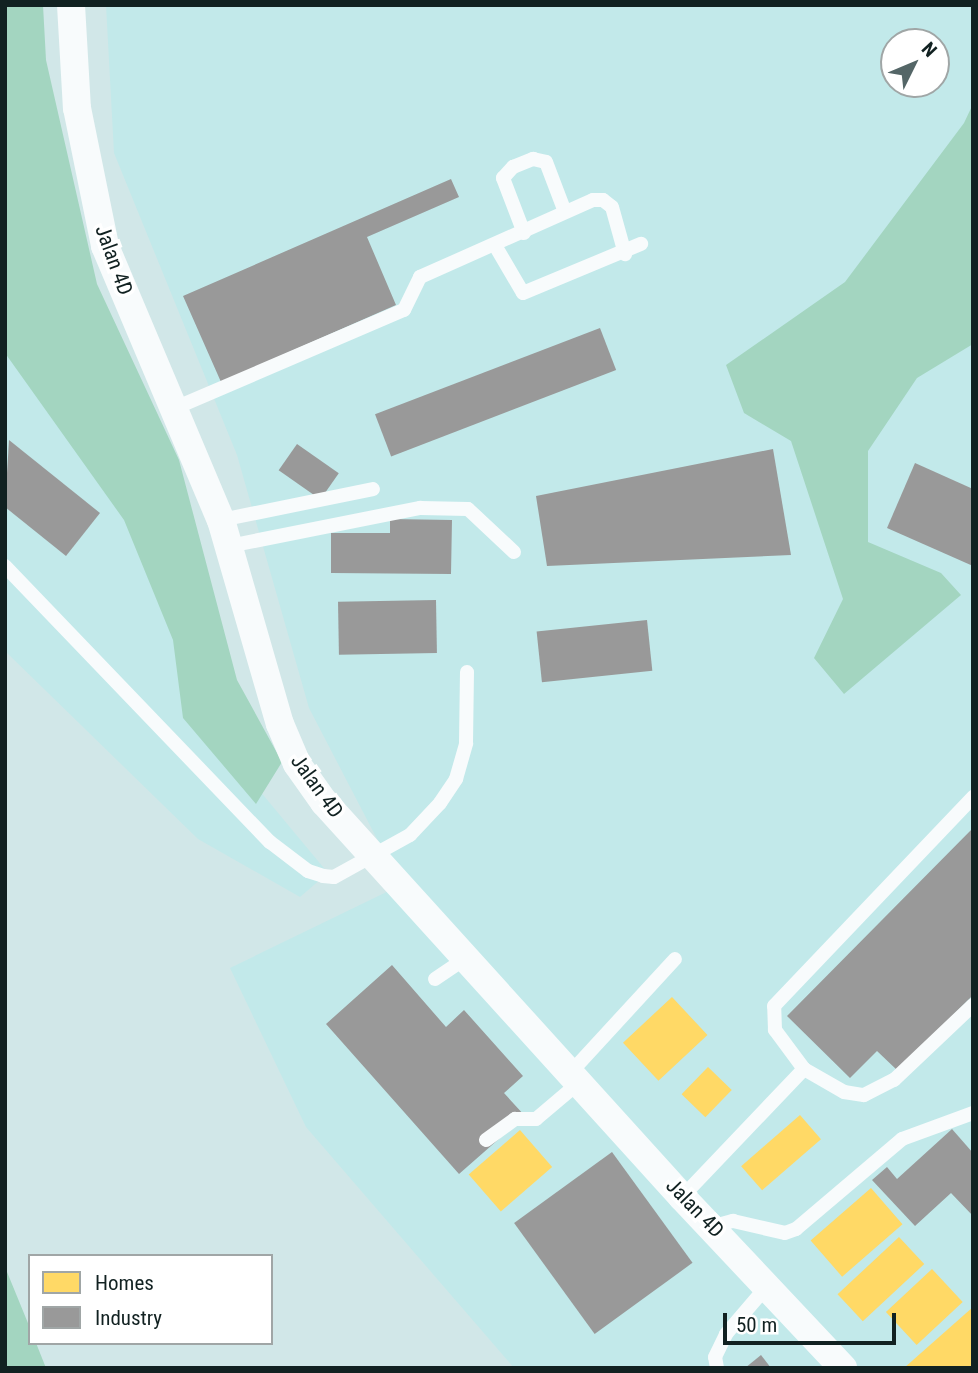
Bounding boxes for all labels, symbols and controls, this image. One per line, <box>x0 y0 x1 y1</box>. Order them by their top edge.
north arrow <box>880 28 950 98</box>
text: N <box>917 38 942 62</box>
street label: Jalan 4D <box>90 222 138 298</box>
street label: Jalan 4D <box>286 749 348 823</box>
street label: Jalan 4D <box>661 1173 729 1243</box>
legend <box>28 1254 273 1345</box>
text: Homes <box>95 1271 154 1295</box>
scale bar <box>726 1300 899 1344</box>
text: Industry <box>95 1306 162 1330</box>
text: 50 m <box>736 1313 777 1337</box>

